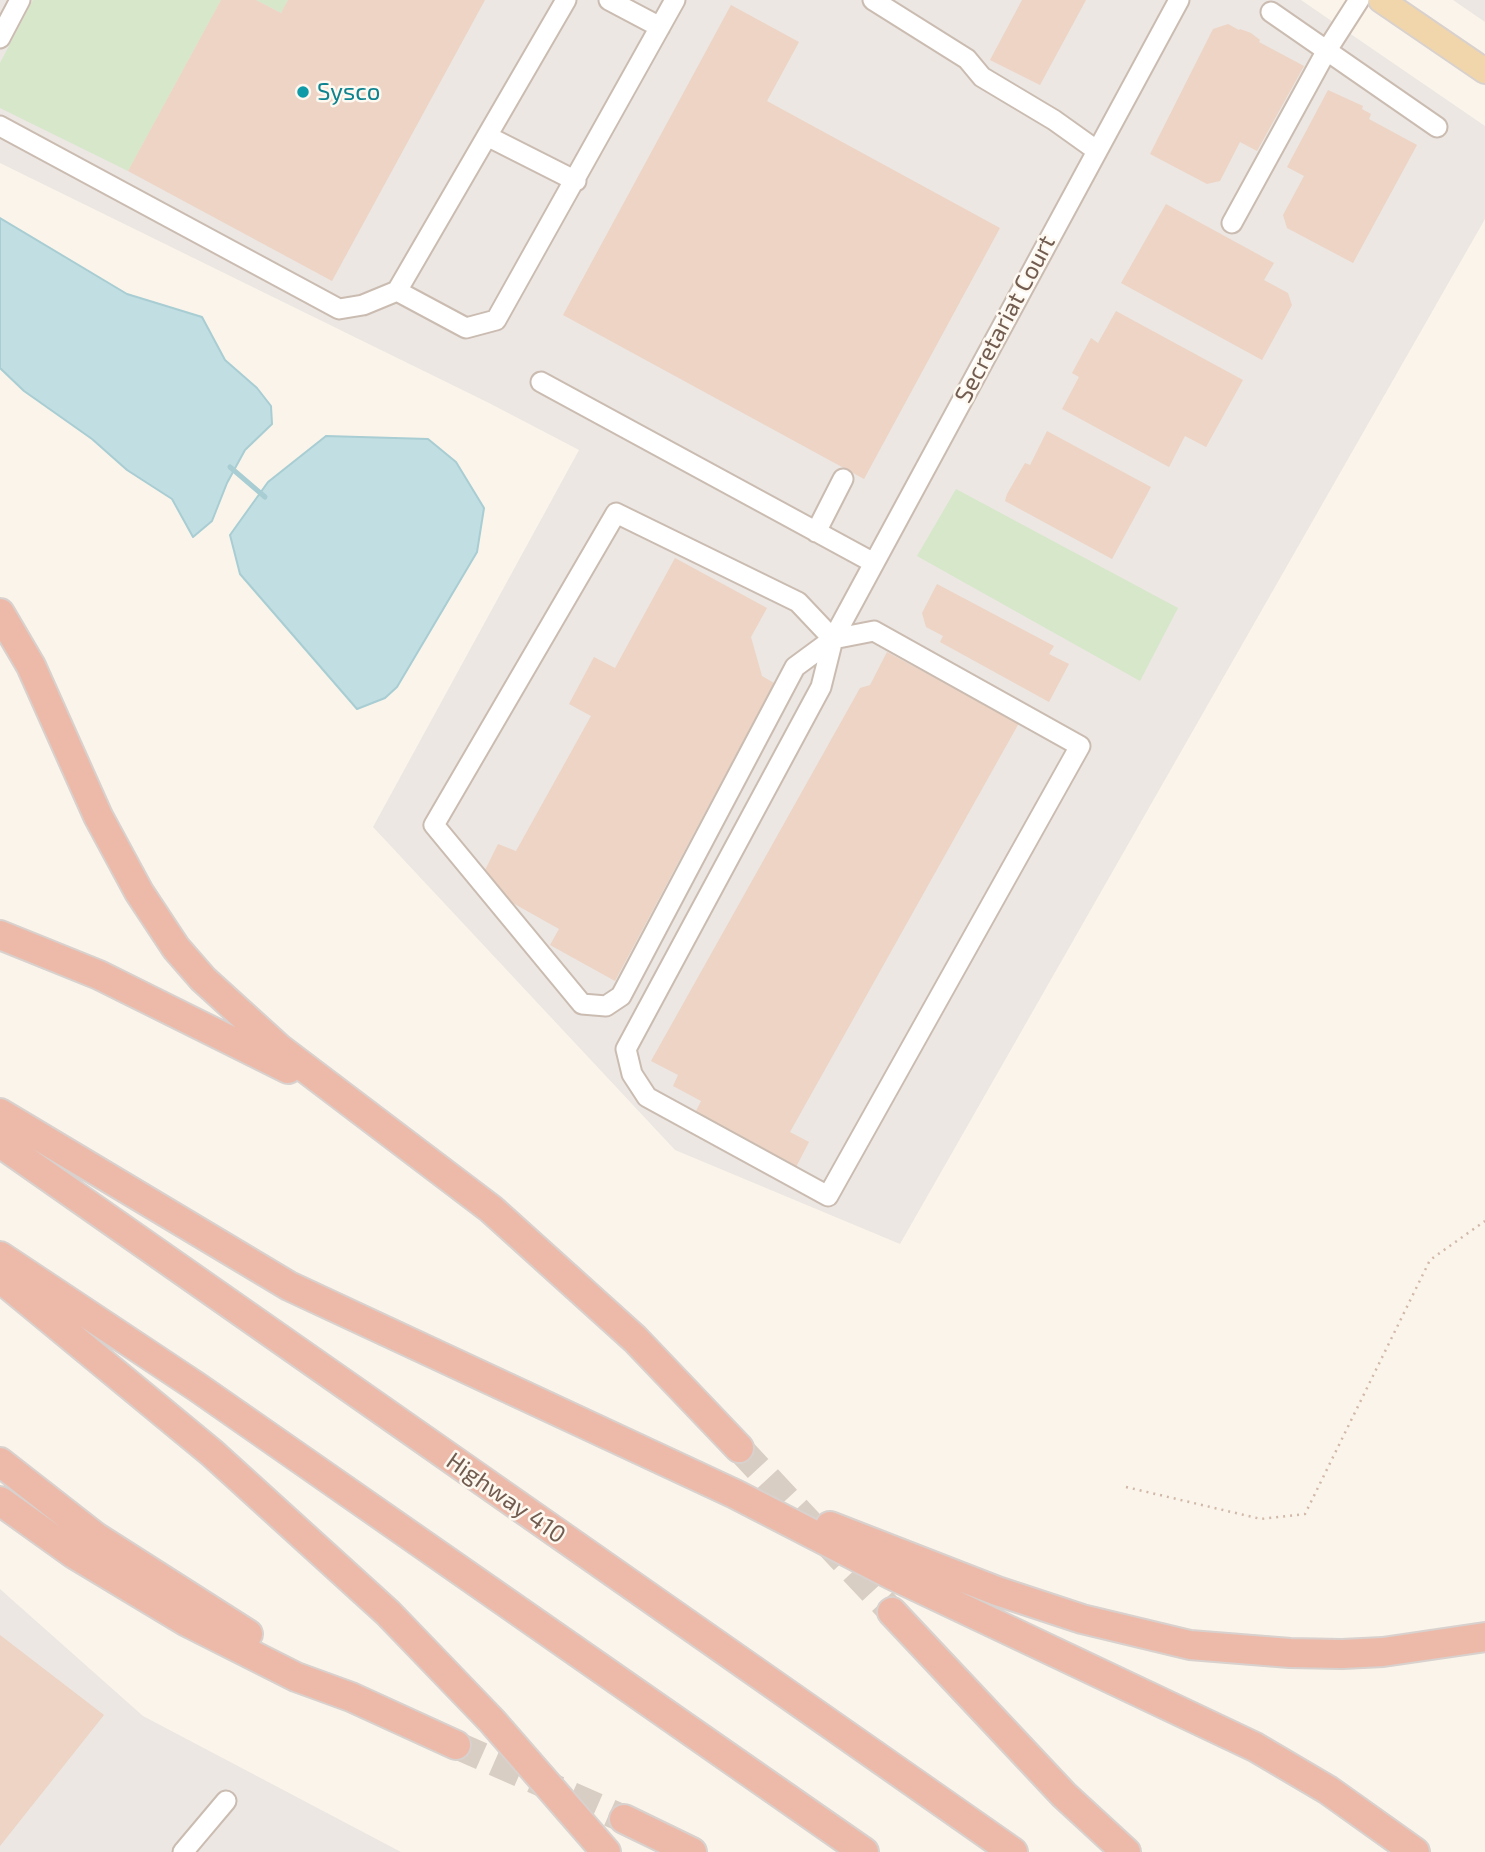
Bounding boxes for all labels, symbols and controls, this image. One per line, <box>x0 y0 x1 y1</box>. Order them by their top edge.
place label: Sysco <box>317 78 380 106</box>
marker: Sysco <box>295 84 311 100</box>
street label: Secretariat Court <box>949 230 1061 408</box>
street label: Highway 410 <box>441 1446 571 1550</box>

